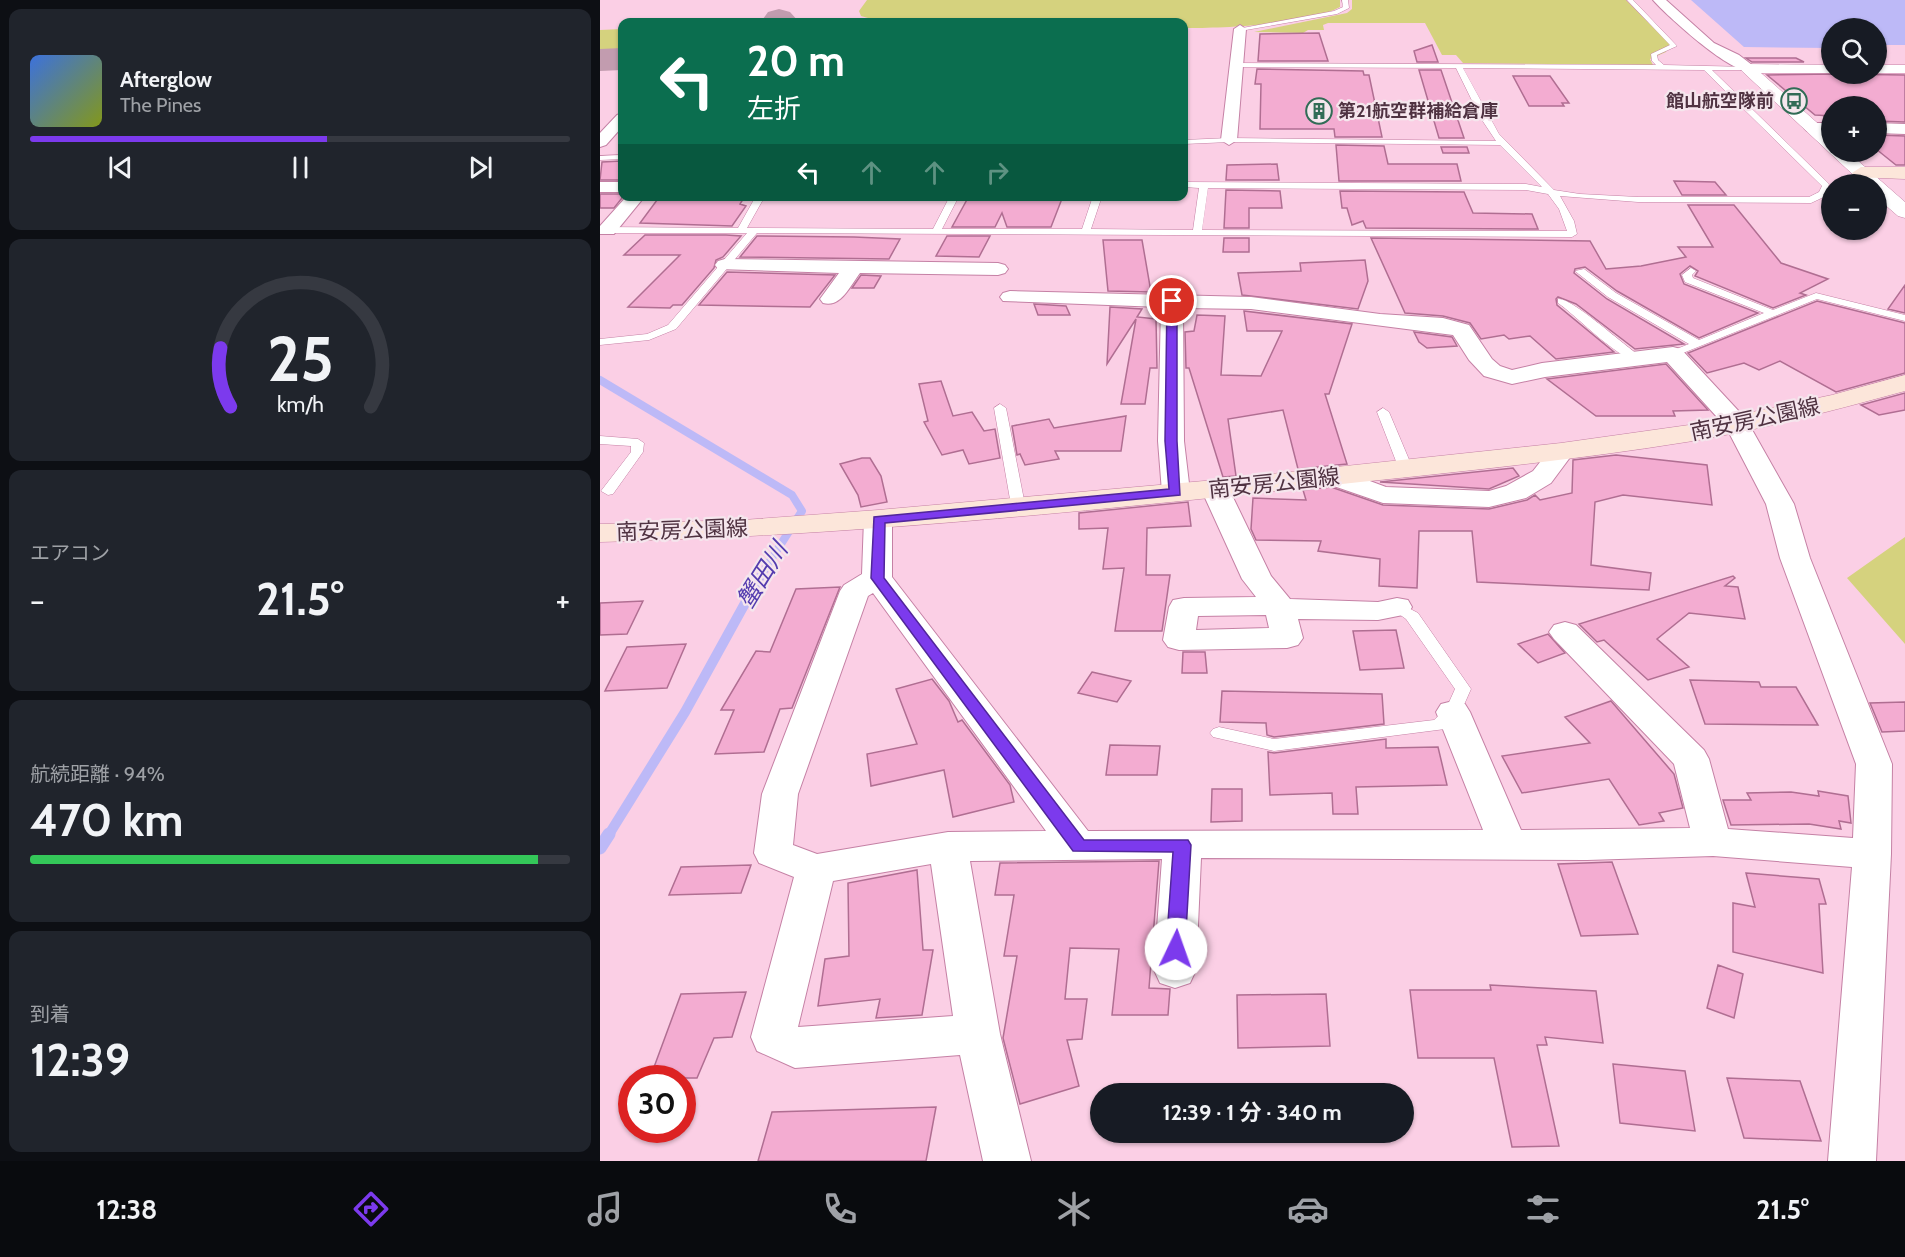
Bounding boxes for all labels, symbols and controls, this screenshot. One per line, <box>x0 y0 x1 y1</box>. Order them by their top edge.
map controls <box>1821 18 1887 240</box>
button: search <box>1821 18 1887 84</box>
text: 20 m <box>747 35 845 87</box>
icon: left <box>648 42 726 120</box>
text: Afterglow <box>120 66 212 93</box>
bus stop icon: 館山航空隊前 <box>1779 86 1809 116</box>
place label: 館山航空隊前 <box>1666 90 1774 112</box>
text: 左折 <box>747 92 801 125</box>
text: The Pines <box>120 93 201 117</box>
building icon: 第21航空群補給倉庫 <box>1304 96 1334 126</box>
button: + <box>1821 96 1887 162</box>
place label: 第21航空群補給倉庫 <box>1338 100 1498 122</box>
icon: previous <box>104 151 137 184</box>
icon: pause <box>284 151 317 184</box>
icon: next <box>464 151 497 184</box>
icon: left <box>792 156 825 189</box>
icon: ahead <box>855 156 888 189</box>
icon: ahead <box>918 156 951 189</box>
icon: right <box>981 156 1014 189</box>
button: − <box>1821 174 1887 240</box>
pin <box>1146 275 1197 326</box>
icon: arrive <box>1155 284 1188 317</box>
text: 25 <box>267 321 333 397</box>
text: km/h <box>277 392 323 418</box>
street label: 南安房公園線 <box>1688 392 1822 446</box>
street label: 南安房公園線 <box>1207 463 1341 503</box>
street label: 南安房公園線 <box>616 514 748 546</box>
water label: 蟹田川 <box>731 534 795 613</box>
text: エアコン <box>30 541 110 565</box>
text: 21.5° <box>256 572 344 626</box>
text: − <box>30 580 45 620</box>
text: + <box>555 580 570 620</box>
text: 航続距離 · 94% <box>30 762 165 786</box>
text: 470 km <box>30 793 183 847</box>
position arrow <box>1144 917 1208 981</box>
text: 到着 <box>30 1002 70 1026</box>
text: 12:39 <box>30 1033 130 1087</box>
speed limit sign: 30 <box>618 1065 696 1143</box>
text: 12:39 · 1 分 · 340 m <box>1162 1099 1342 1126</box>
icon: directions <box>350 1188 392 1230</box>
icon: music <box>584 1188 626 1230</box>
icon: phone <box>819 1188 861 1230</box>
icon: climate <box>1053 1188 1095 1230</box>
icon: car <box>1287 1188 1329 1230</box>
icon: filters <box>1522 1188 1564 1230</box>
text: 12:38 <box>96 1193 157 1226</box>
text: 21.5° <box>1756 1193 1809 1226</box>

